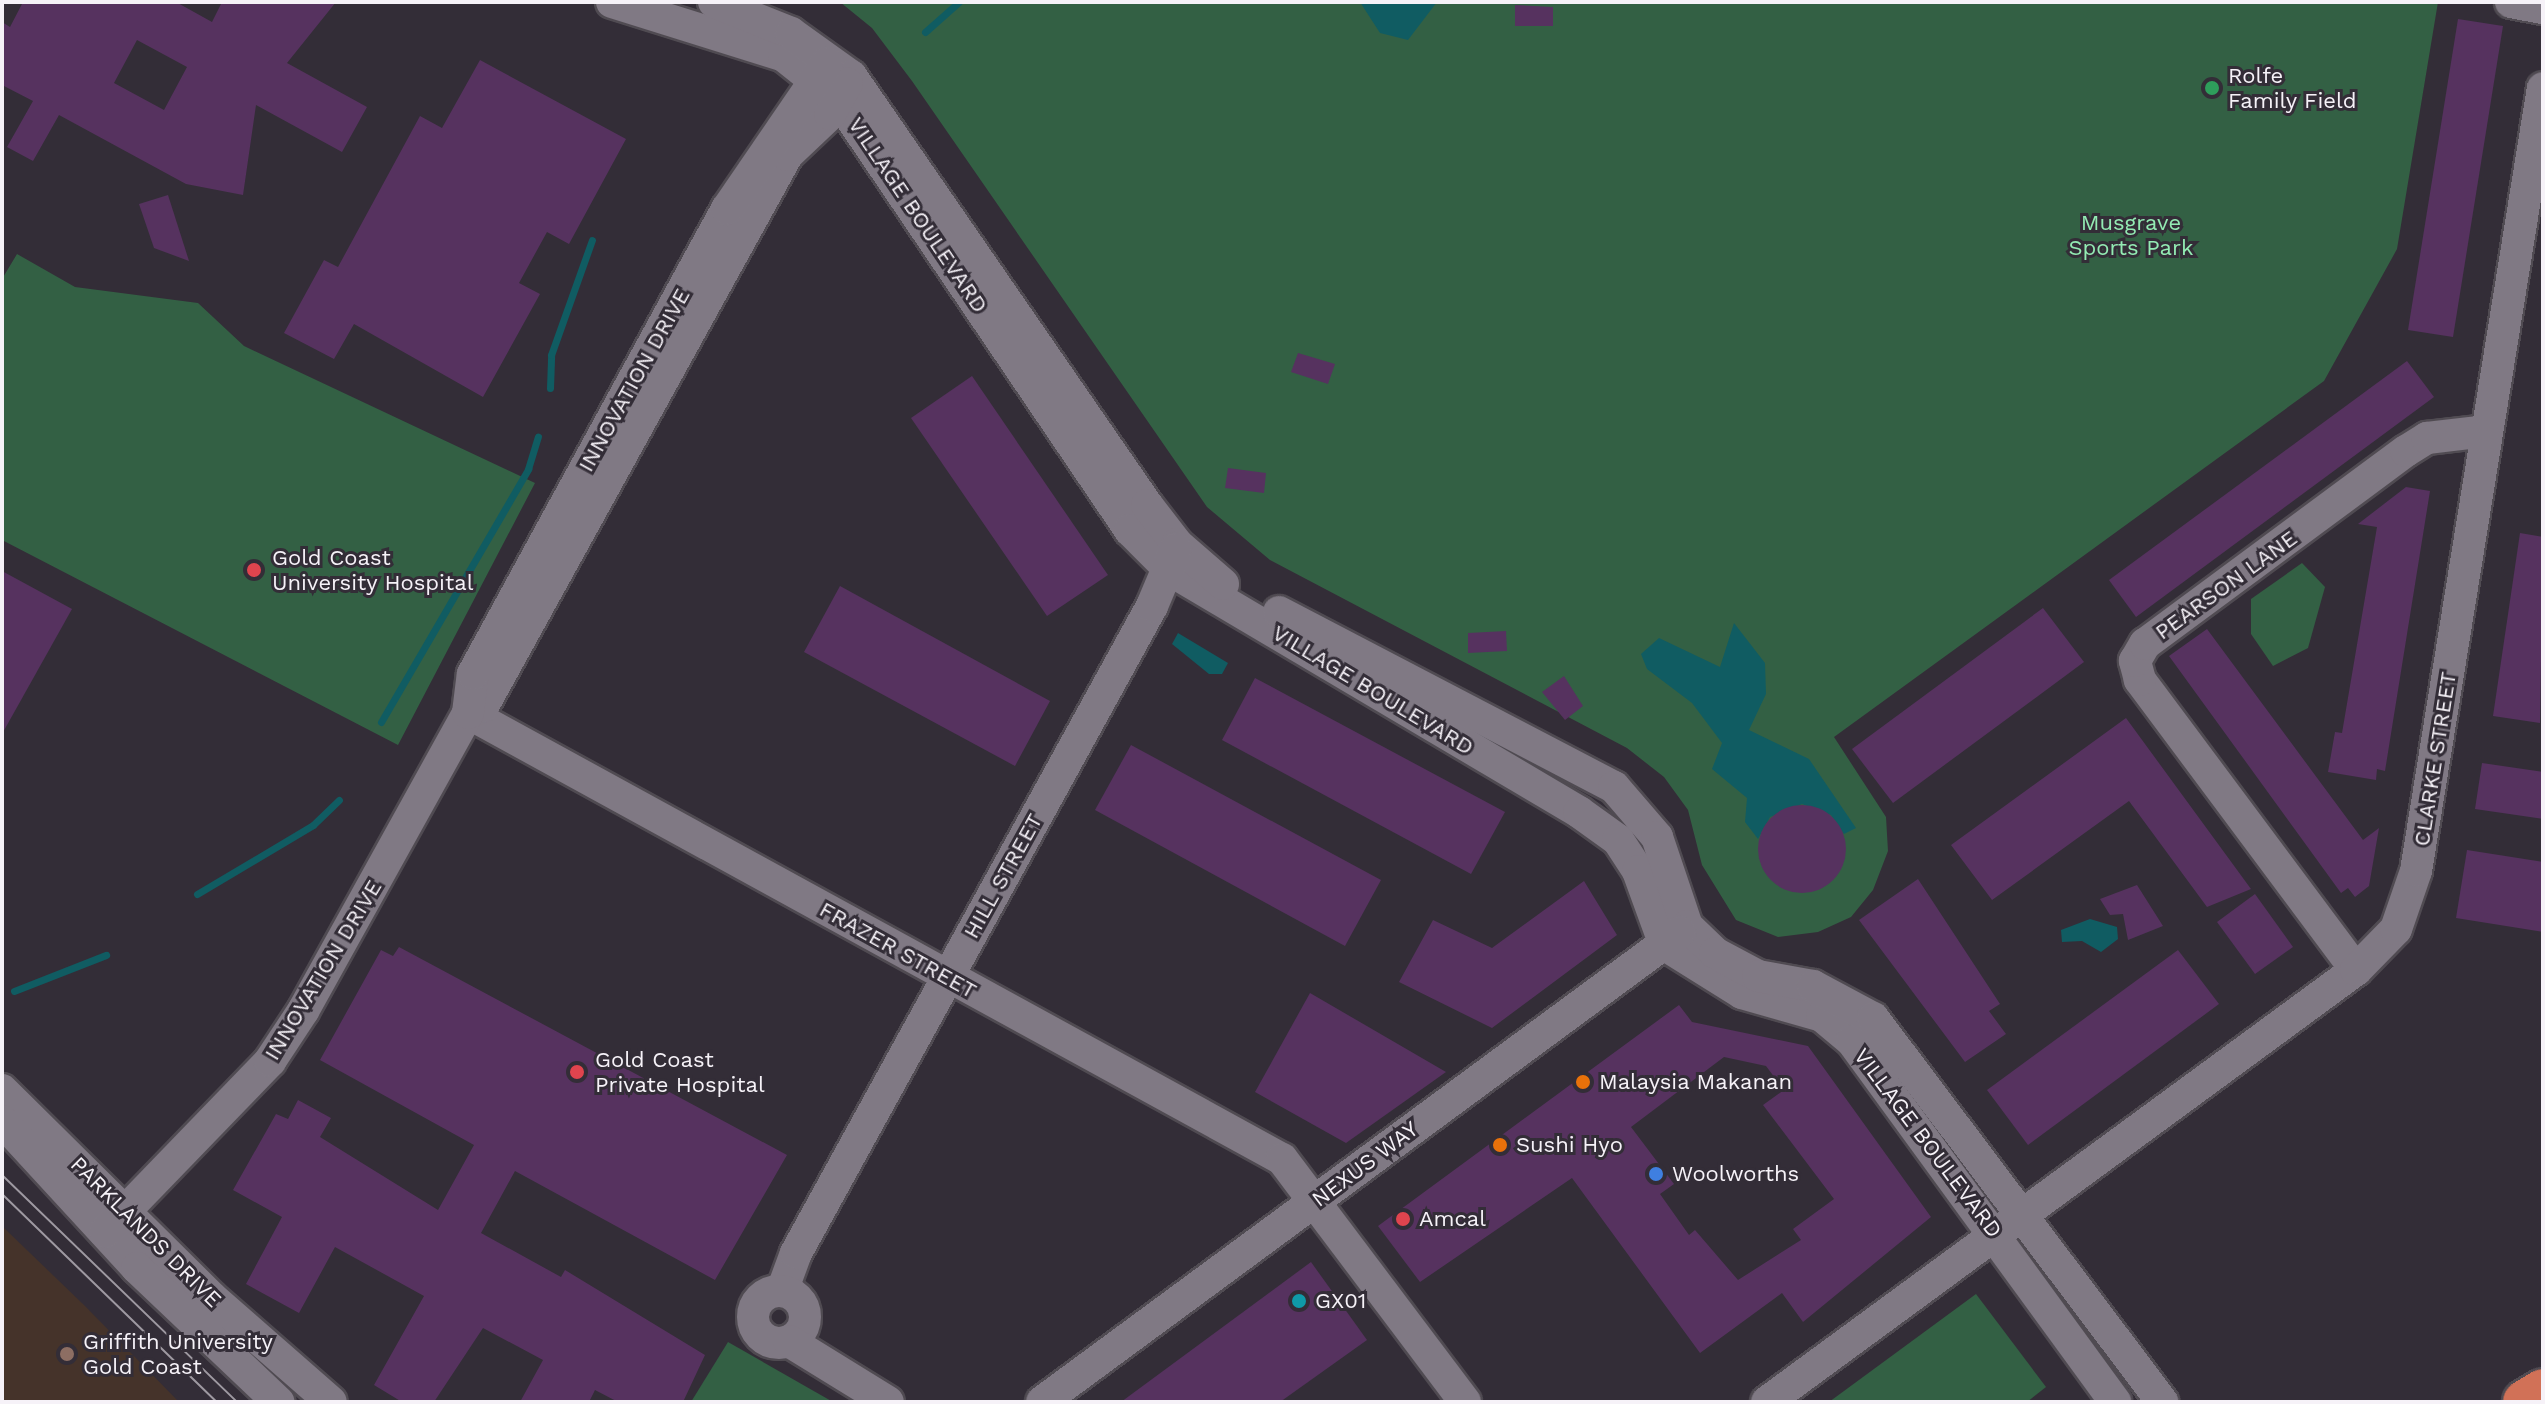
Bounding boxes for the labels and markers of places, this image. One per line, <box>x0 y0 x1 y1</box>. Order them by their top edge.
place label: Rolfe Family Field <box>2228 62 2357 114</box>
marker: Rolfe Family Field <box>2203 79 2221 97</box>
place label: Gold Coast University Hospital <box>272 544 474 596</box>
marker: Gold Coast University Hospital <box>243 559 265 581</box>
place label: Gold Coast Private Hospital <box>595 1046 765 1098</box>
marker: Gold Coast Private Hospital <box>566 1061 588 1083</box>
place label: Malaysia Makanan <box>1599 1069 1793 1095</box>
marker: Malaysia Makanan <box>1574 1073 1592 1091</box>
place label: Sushi Hyo <box>1516 1132 1623 1158</box>
marker: Sushi Hyo <box>1491 1136 1509 1154</box>
place label: Woolworths <box>1672 1161 1799 1187</box>
marker: Woolworths <box>1647 1165 1665 1183</box>
place label: Amcal <box>1419 1206 1486 1232</box>
marker: Amcal <box>1394 1210 1412 1228</box>
place label: GX01 <box>1315 1288 1366 1314</box>
marker: GX01 <box>1290 1292 1308 1310</box>
place label: Griffith University Gold Coast <box>83 1328 273 1380</box>
marker: Griffith University Gold Coast <box>58 1345 76 1363</box>

